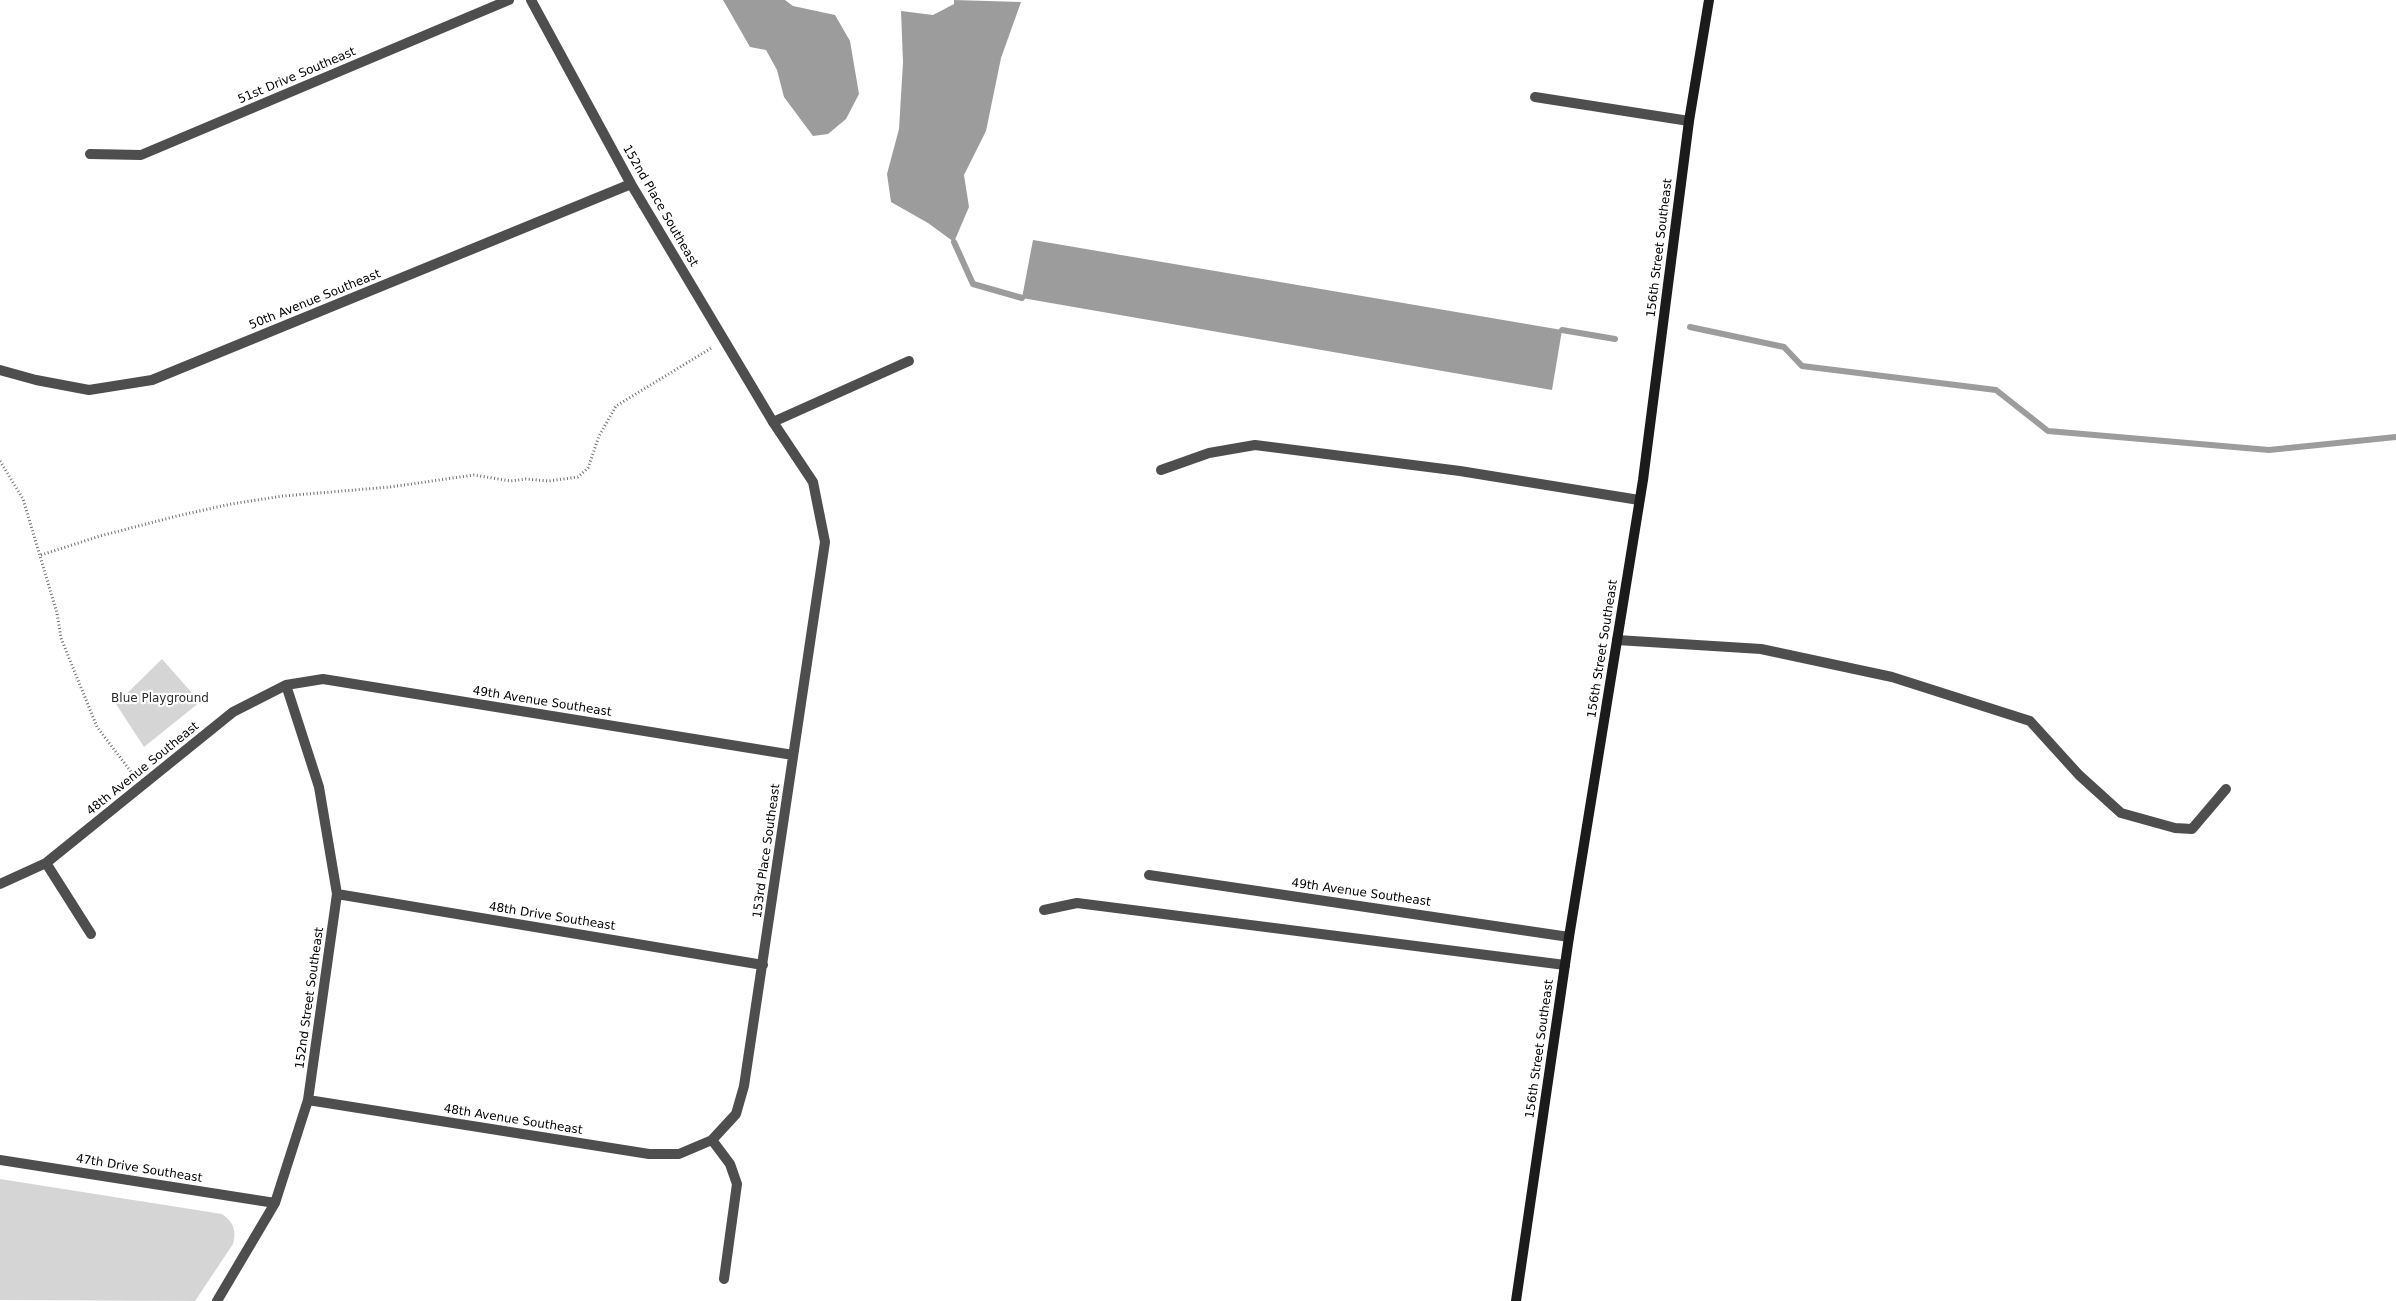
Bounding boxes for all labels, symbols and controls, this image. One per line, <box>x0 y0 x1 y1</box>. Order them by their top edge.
street label: 51st Drive Southeast <box>236 45 358 107</box>
street label: 152nd Place Southeast <box>619 143 701 269</box>
street label: 156th Street Southeast <box>1644 178 1676 318</box>
street label: 50th Avenue Southeast <box>247 267 383 333</box>
street label: 156th Street Southeast <box>1585 579 1621 719</box>
street label: 49th Avenue Southeast <box>472 684 612 720</box>
park label: Blue Playground <box>111 692 209 706</box>
street label: 48th Avenue Southeast <box>84 719 202 819</box>
street label: 153rd Place Southeast <box>750 783 784 919</box>
street label: 49th Avenue Southeast <box>1291 876 1431 910</box>
street label: 48th Drive Southeast <box>488 900 616 934</box>
street label: 152nd Street Southeast <box>293 926 327 1070</box>
street label: 156th Street Southeast <box>1523 979 1557 1119</box>
street label: 48th Avenue Southeast <box>443 1102 583 1138</box>
street label: 47th Drive Southeast <box>75 1152 203 1186</box>

